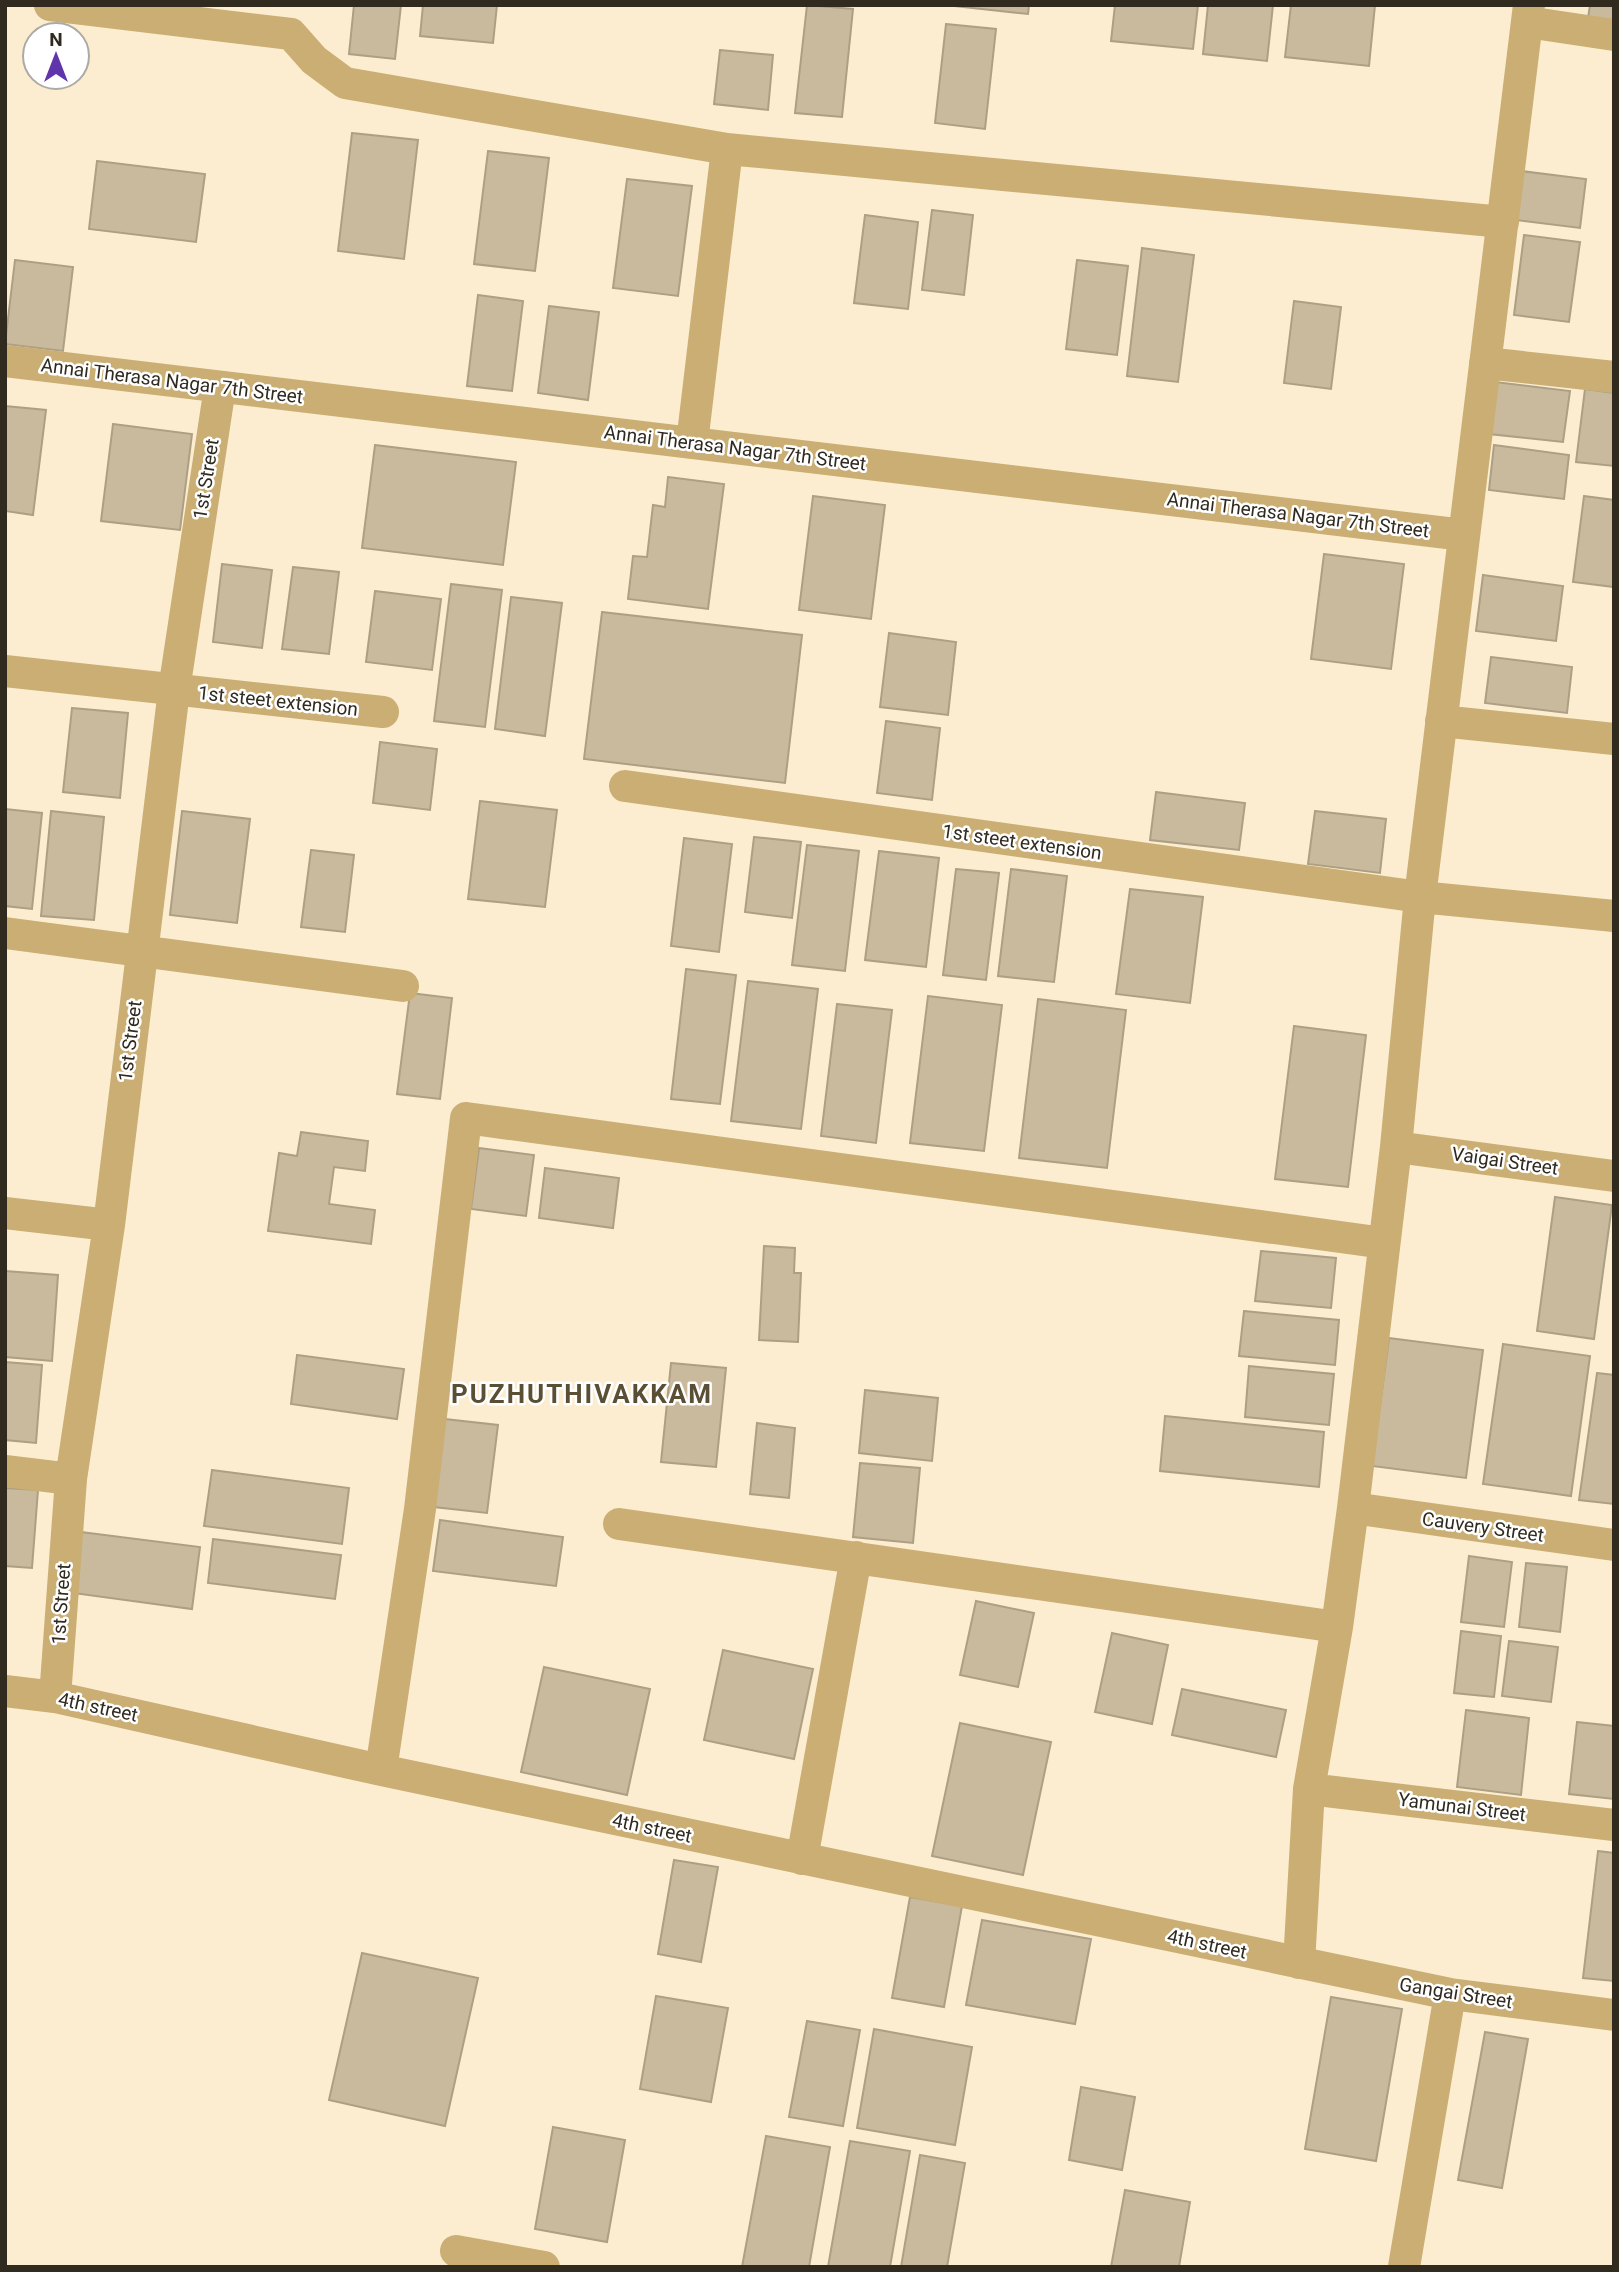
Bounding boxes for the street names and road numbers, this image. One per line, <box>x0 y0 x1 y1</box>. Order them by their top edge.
street label: Annai Therasa Nagar 7th Street <box>40 353 304 409</box>
street label: Annai Therasa Nagar 7th Street <box>603 420 867 476</box>
street label: 1st Street <box>188 437 224 521</box>
street label: Annai Therasa Nagar 7th Street <box>1166 487 1430 543</box>
street label: 1st steet extension <box>197 681 359 721</box>
street label: 1st steet extension <box>941 819 1103 865</box>
street label: 1st Street <box>114 999 146 1083</box>
street label: Vaigai Street <box>1450 1142 1560 1180</box>
street label: Cauvery Street <box>1421 1507 1545 1547</box>
street label: 1st Street <box>47 1563 75 1645</box>
street label: 4th street <box>56 1687 140 1727</box>
street label: Yamunai Street <box>1397 1788 1527 1826</box>
street label: 4th street <box>610 1808 694 1848</box>
street label: 4th street <box>1165 1924 1249 1964</box>
street label: Gangai Street <box>1398 1973 1514 2013</box>

